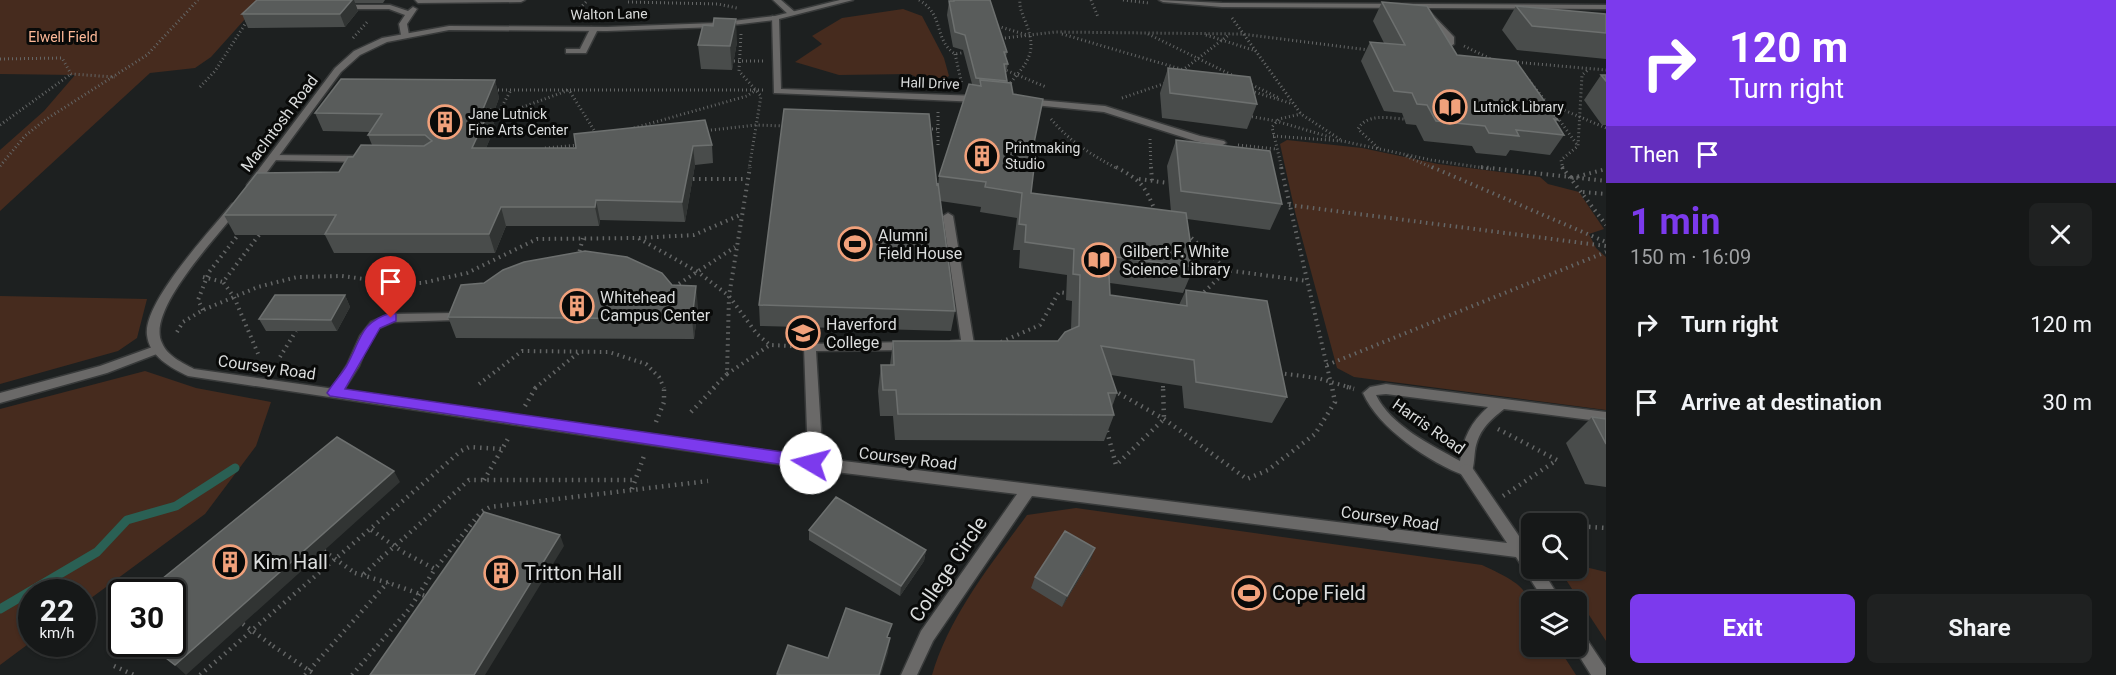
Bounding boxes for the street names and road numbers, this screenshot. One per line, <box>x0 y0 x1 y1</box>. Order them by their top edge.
street label: Walton Lane <box>570 5 648 23</box>
street label: MacIntosh Road <box>237 71 322 175</box>
street label: Hall Drive <box>900 74 960 92</box>
street label: Coursey Road <box>217 351 317 384</box>
street label: Harris Road <box>1389 395 1468 458</box>
street label: Coursey Road <box>858 443 958 474</box>
street label: Coursey Road <box>1340 502 1440 535</box>
street label: College Circle <box>904 512 992 626</box>

